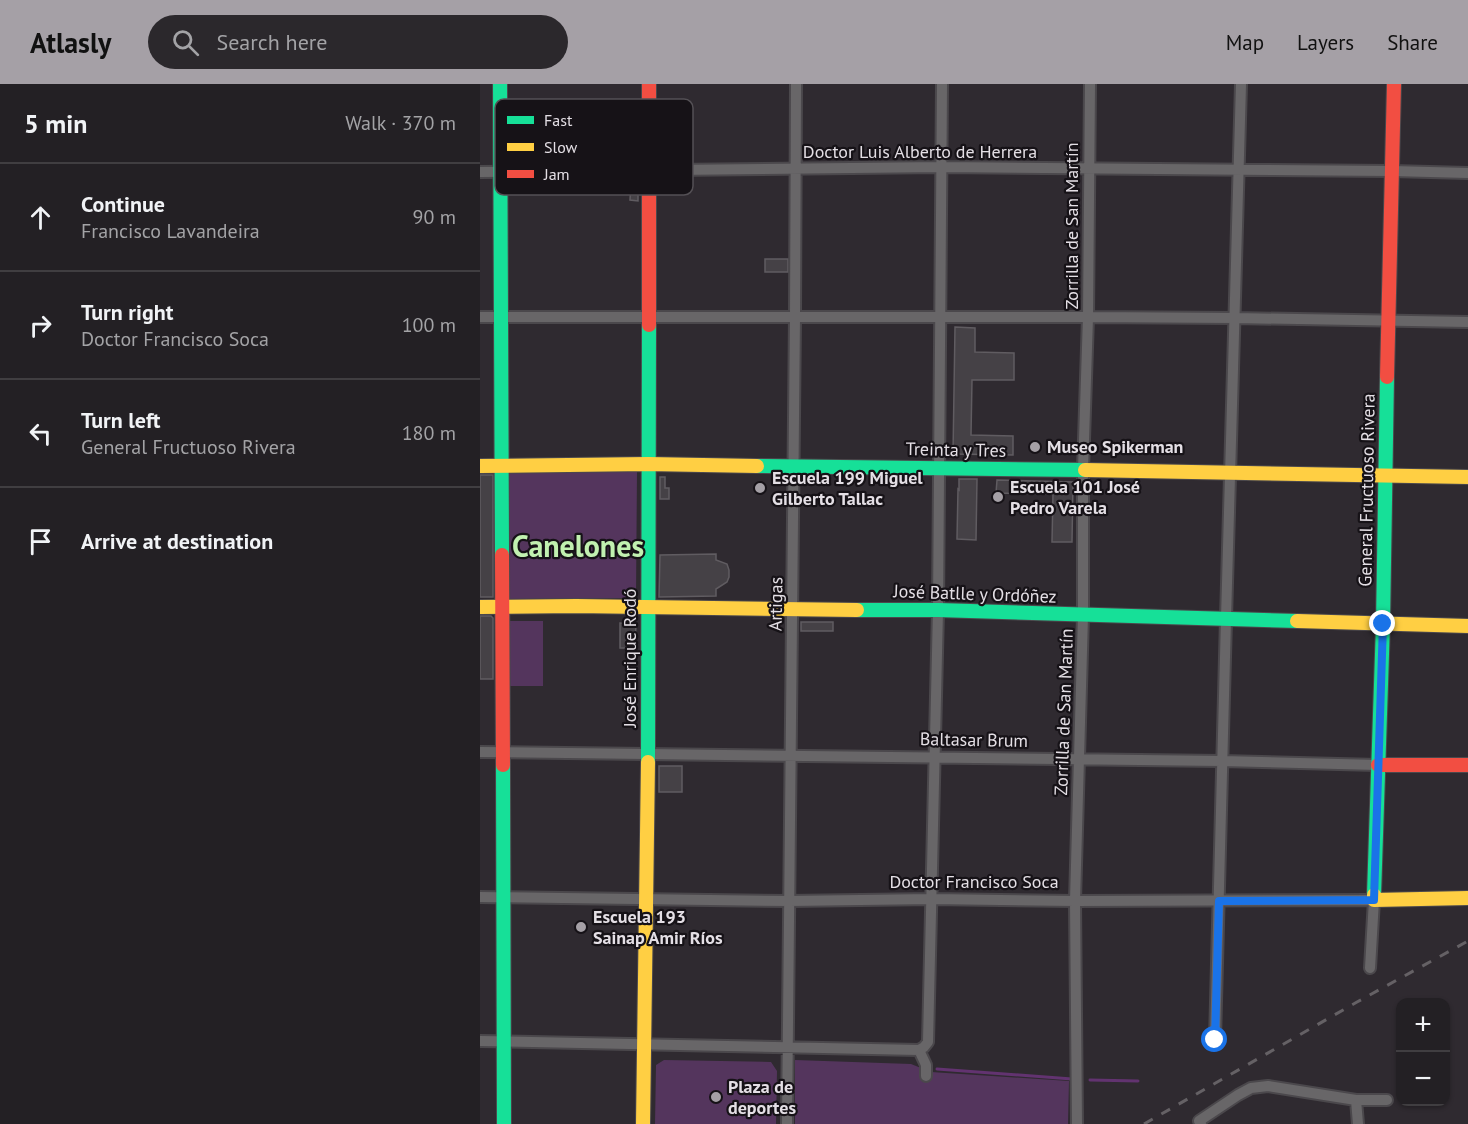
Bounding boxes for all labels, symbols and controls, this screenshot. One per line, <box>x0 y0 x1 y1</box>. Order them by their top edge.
search box <box>148 15 568 69</box>
text: Atlasly <box>30 24 112 61</box>
icon: search <box>169 26 202 59</box>
text: Search here <box>217 28 327 56</box>
text: Map <box>1226 29 1264 56</box>
text: Layers <box>1297 29 1354 56</box>
text: Share <box>1387 29 1438 56</box>
legend <box>495 99 693 195</box>
text: 5 min <box>24 107 87 140</box>
text: Walk · 370 m <box>345 110 456 136</box>
text: Fast <box>544 110 573 130</box>
text: Slow <box>544 137 578 157</box>
street label: Doctor Luis Alberto de Herrera <box>803 140 1037 163</box>
street label: Zorrilla de San Martín <box>1060 142 1083 310</box>
text: Jam <box>543 164 570 184</box>
text: Continue <box>81 190 165 218</box>
icon: ahead <box>24 201 57 234</box>
text: 90 m <box>413 204 456 230</box>
text: Francisco Lavandeira <box>81 218 260 244</box>
text: Turn right <box>81 298 173 326</box>
icon: right <box>24 309 57 342</box>
text: 100 m <box>402 312 456 338</box>
text: Doctor Francisco Soca <box>81 326 269 352</box>
street label: General Fructuoso Rivera <box>1353 393 1380 587</box>
text: Turn left <box>81 406 161 434</box>
icon: left <box>24 417 57 450</box>
text: 180 m <box>402 420 456 446</box>
text: General Fructuoso Rivera <box>81 434 296 460</box>
place label: Museo Spikerman <box>1047 435 1183 458</box>
street label: Treinta y Tres <box>906 437 1006 462</box>
marker: Museo Spikerman <box>1028 440 1042 454</box>
place label: Escuela 199 Miguel Gilberto Tallac <box>772 466 923 510</box>
place label: Escuela 101 José Pedro Varela <box>1010 475 1140 519</box>
marker: Escuela 199 Miguel Gilberto Tallac <box>753 481 767 495</box>
marker: Escuela 101 José Pedro Varela <box>991 490 1005 504</box>
icon: arrive <box>24 525 57 558</box>
district label: Canelones <box>512 526 644 565</box>
text: Arrive at destination <box>81 527 273 555</box>
street label: Artigas <box>764 577 787 631</box>
street label: José Batlle y Ordóñez <box>892 579 1057 608</box>
street label: José Enrique Rodó <box>618 589 641 729</box>
route end <box>1369 610 1395 636</box>
street label: Zorrilla de San Martín <box>1049 628 1078 796</box>
street label: Baltasar Brum <box>920 727 1028 752</box>
street label: Doctor Francisco Soca <box>889 870 1059 893</box>
place label: Escuela 193 Sainap Amir Ríos <box>593 905 723 949</box>
marker: Escuela 193 Sainap Amir Ríos <box>574 920 588 934</box>
map controls <box>1396 998 1450 1106</box>
button: + <box>1396 998 1450 1052</box>
route start <box>1201 1026 1227 1052</box>
button: − <box>1396 1052 1450 1106</box>
place label: Plaza de deportes <box>728 1075 796 1119</box>
marker: Plaza de deportes <box>709 1090 723 1104</box>

